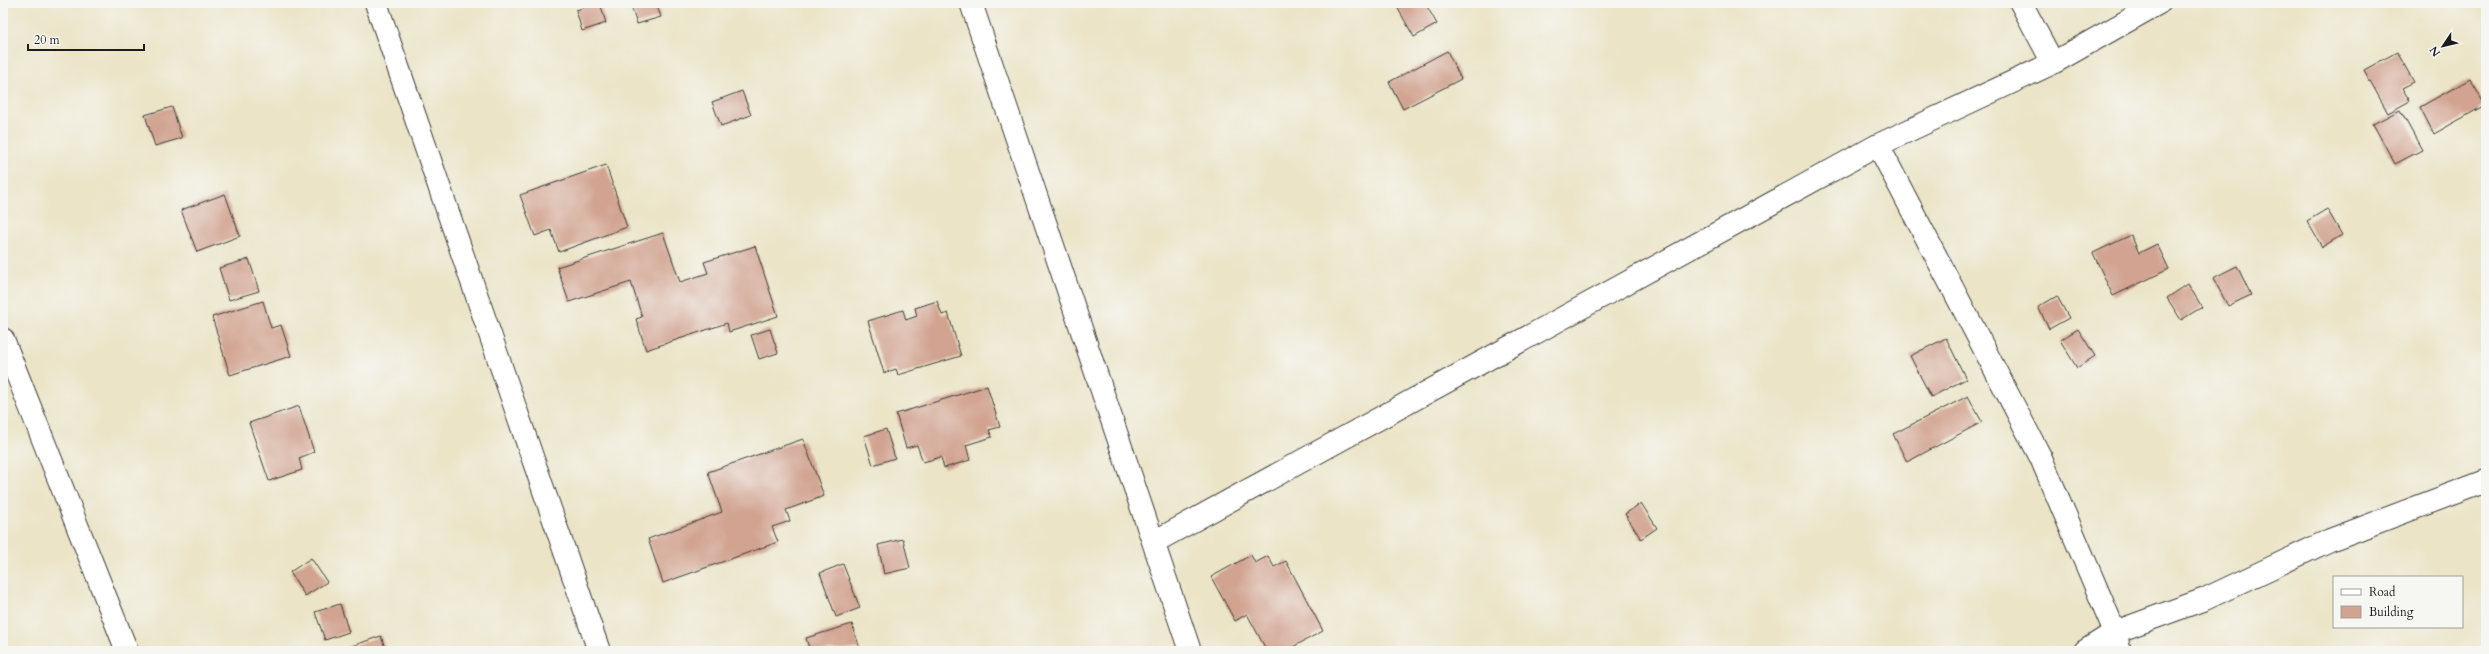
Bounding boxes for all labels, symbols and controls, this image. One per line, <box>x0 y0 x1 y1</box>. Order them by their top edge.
scale bar <box>28 26 144 52</box>
north arrow <box>2423 26 2463 66</box>
text: 20 m <box>34 32 61 48</box>
text: N <box>2426 43 2444 60</box>
legend <box>2333 576 2463 628</box>
text: Road <box>2369 584 2396 600</box>
text: Building <box>2369 604 2414 620</box>

